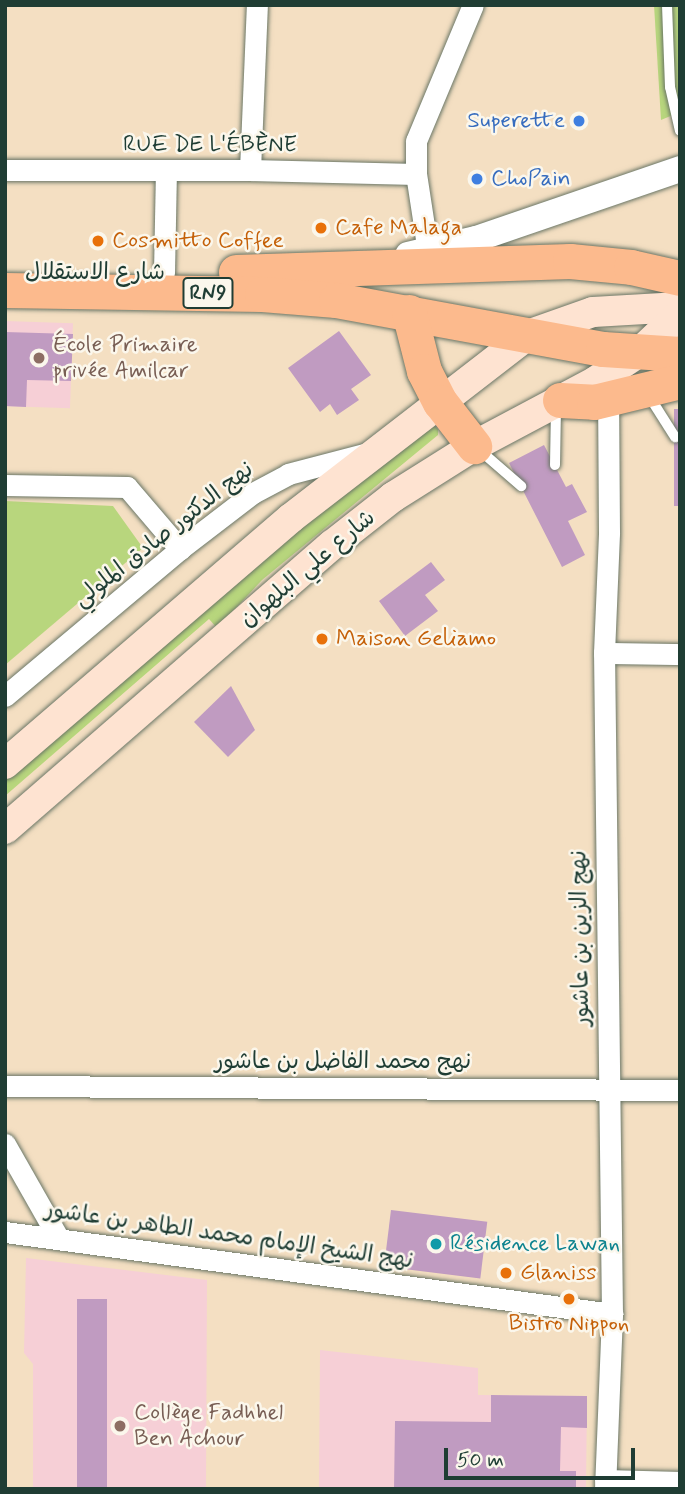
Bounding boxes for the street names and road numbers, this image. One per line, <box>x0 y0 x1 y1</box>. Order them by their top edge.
street label: RUE DE L'ÉBÈNE <box>122 131 298 159</box>
street label: شارع الاستقلال <box>25 259 165 287</box>
road number: RN9 <box>182 276 234 310</box>
street label: نهج الدكتور صادق الملولي <box>68 456 260 614</box>
street label: شارع علي البلهوان <box>235 504 381 634</box>
street label: نهج الزين بن عاشور <box>566 850 596 1026</box>
street label: نهج محمد الفاضل بن عاشور <box>215 1048 471 1076</box>
street label: نهج الشيخ الإمام محمد الطاهر بن عاشور <box>43 1196 415 1276</box>

